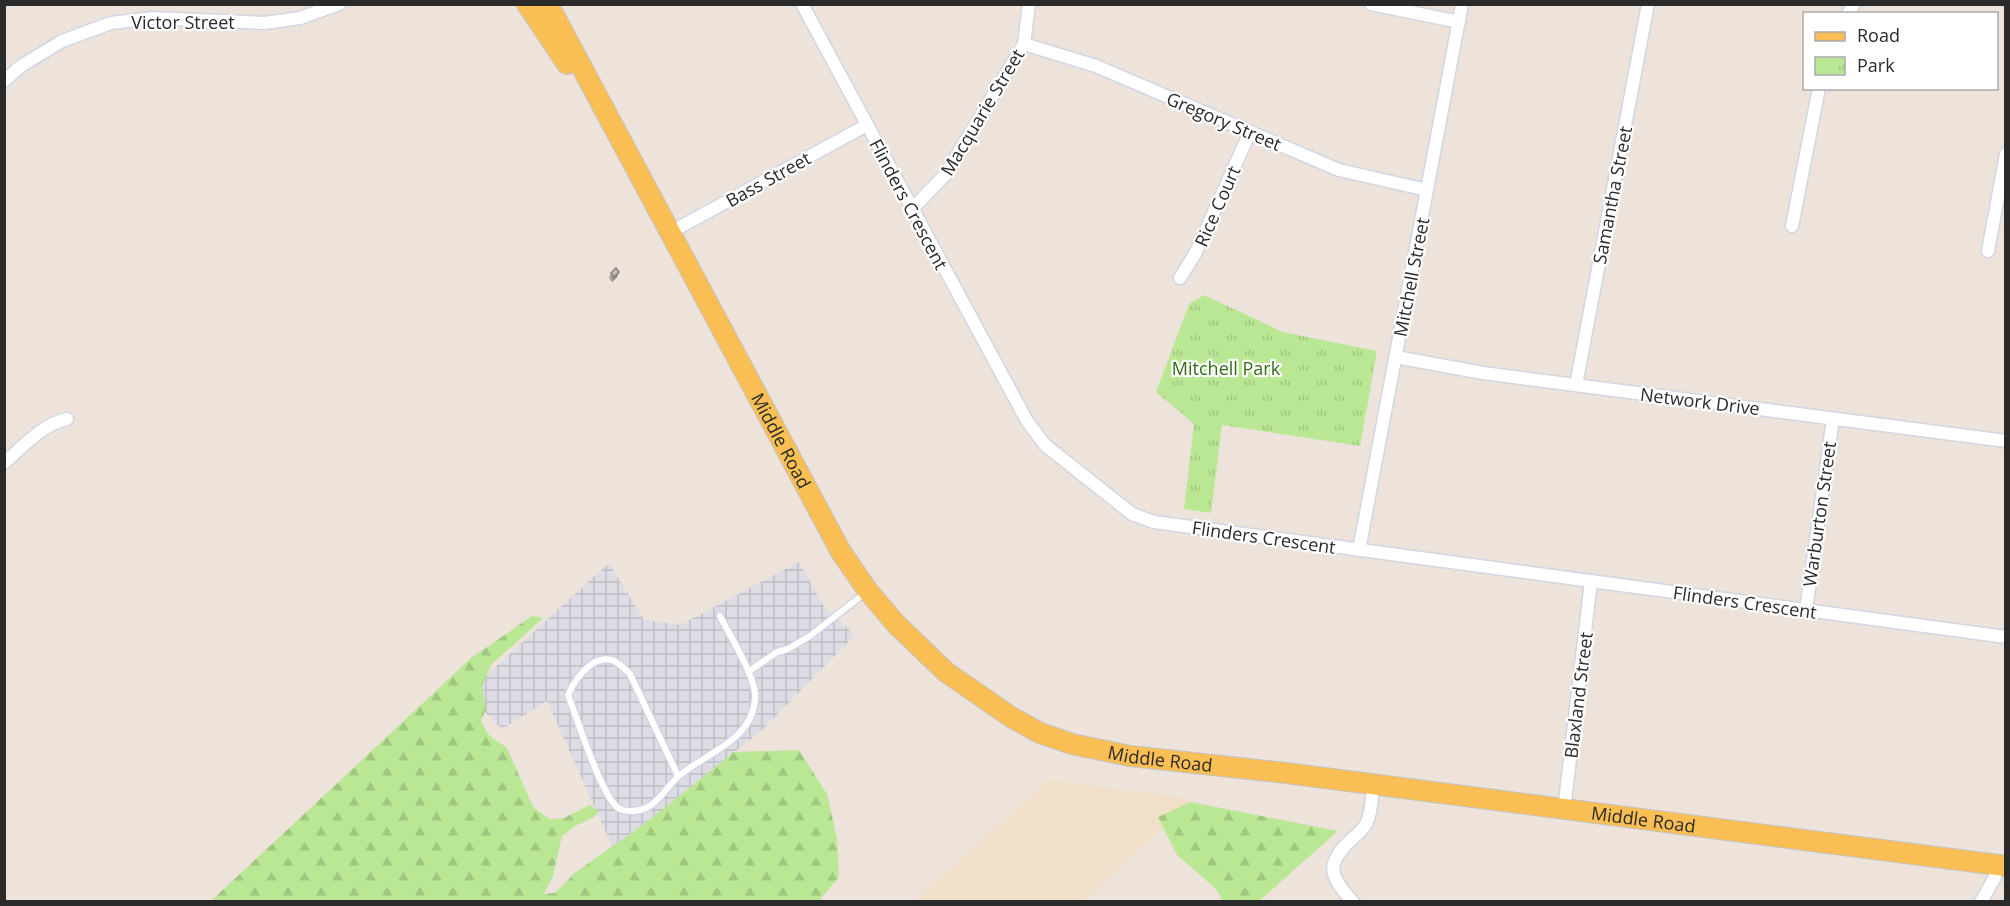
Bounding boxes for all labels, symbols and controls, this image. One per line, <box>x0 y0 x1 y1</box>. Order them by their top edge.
street label: Victor Street <box>131 10 235 34</box>
legend <box>1803 12 1998 90</box>
text: Road <box>1857 23 1900 47</box>
street label: Macquarie Street <box>935 44 1029 180</box>
text: Park <box>1857 53 1895 77</box>
street label: Gregory Street <box>1163 86 1285 156</box>
street label: Samantha Street <box>1587 124 1637 266</box>
street label: Flinders Crescent <box>864 134 954 274</box>
street label: Bass Street <box>721 146 815 212</box>
street label: Rice Court <box>1189 162 1245 250</box>
street label: Mitchell Street <box>1388 215 1434 339</box>
park label: Mitchell Park <box>1172 356 1281 380</box>
street label: Network Drive <box>1639 382 1761 420</box>
street label: Middle Road <box>746 389 817 493</box>
street label: Warburton Street <box>1797 440 1841 588</box>
street label: Flinders Crescent <box>1191 515 1337 559</box>
street label: Flinders Crescent <box>1672 580 1818 624</box>
street label: Blaxland Street <box>1558 630 1598 760</box>
street label: Middle Road <box>1106 740 1214 777</box>
street label: Middle Road <box>1590 801 1697 838</box>

